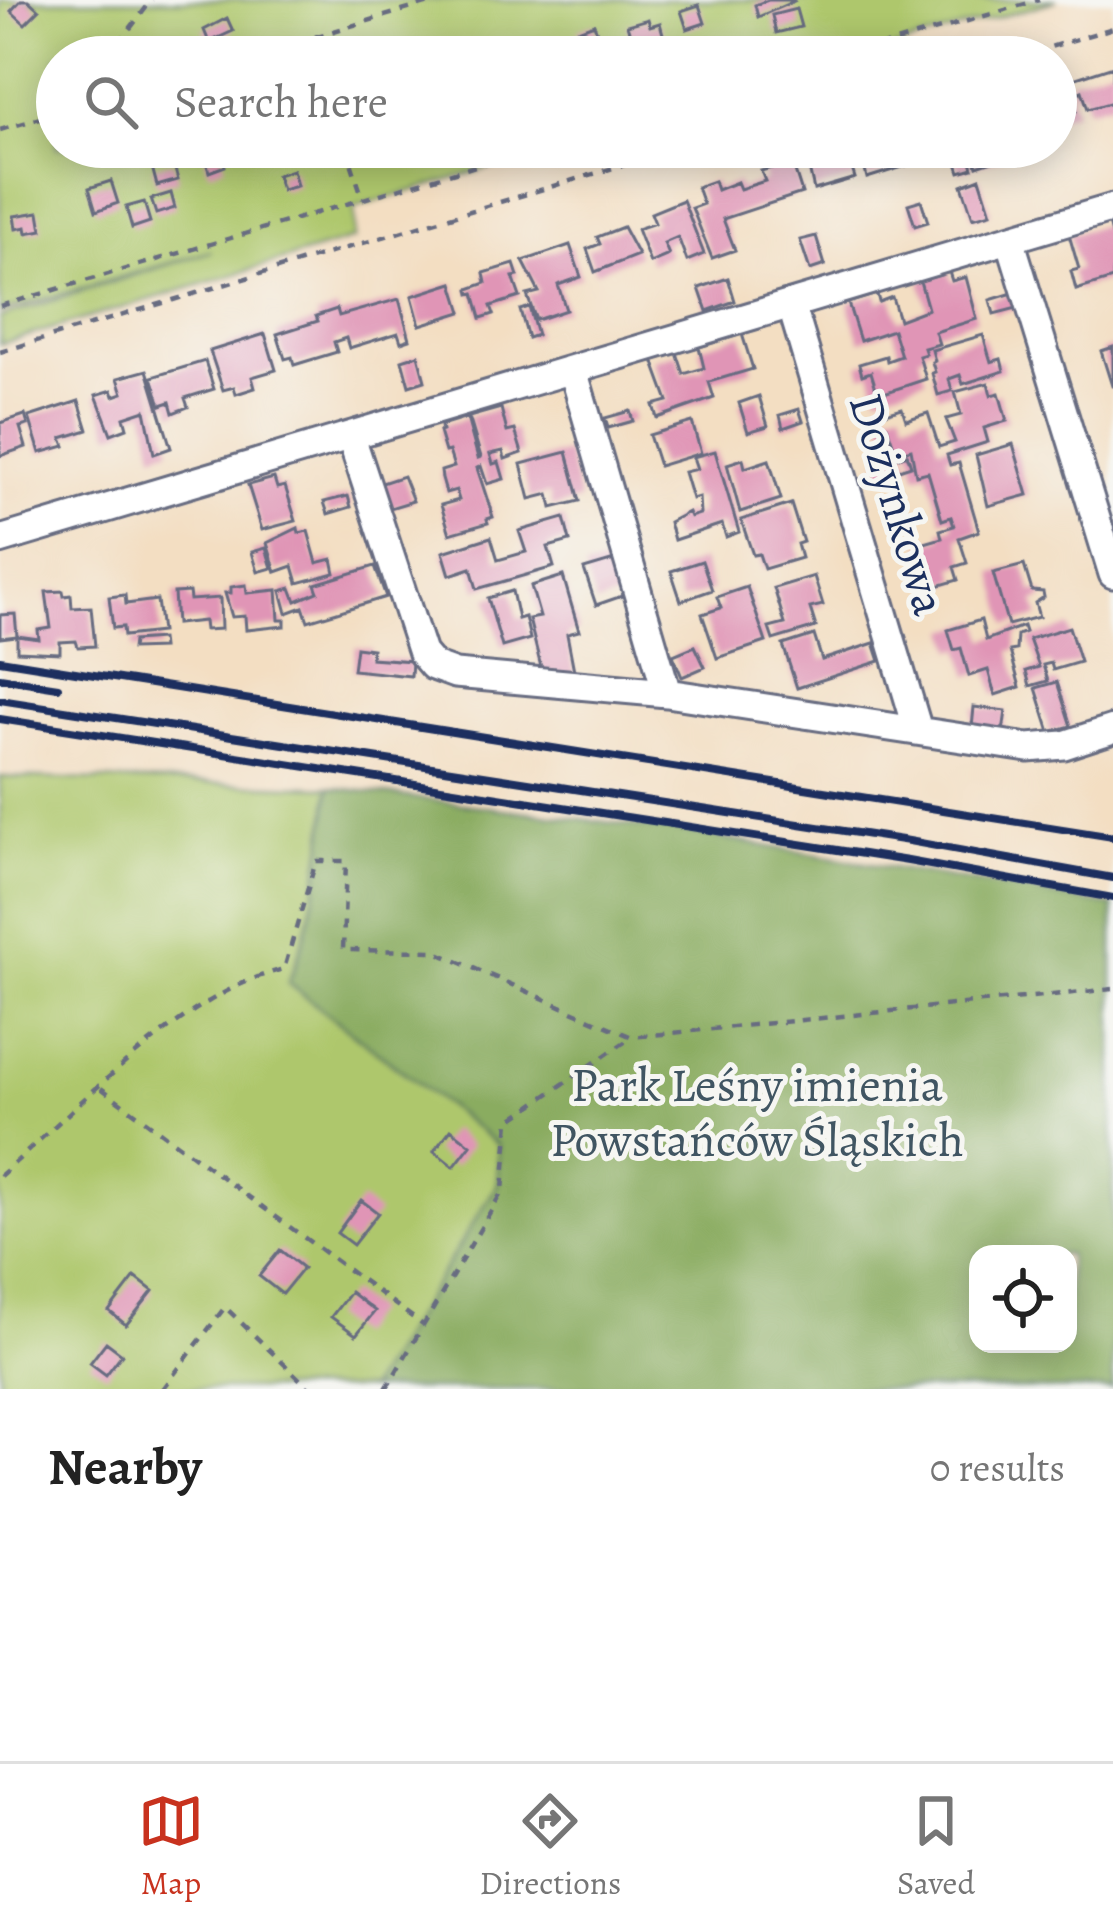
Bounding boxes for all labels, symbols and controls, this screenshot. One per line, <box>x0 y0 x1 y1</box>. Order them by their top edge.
search box <box>36 36 1077 168</box>
icon: search <box>78 69 144 135</box>
text: Search here <box>174 71 388 133</box>
street label: Dożynkowa <box>833 385 963 624</box>
park label: Park Leśny imienia Powstańców Śląskich <box>550 1052 964 1173</box>
map controls <box>969 1245 1077 1353</box>
button: locate <box>969 1245 1077 1353</box>
text: Nearby <box>48 1432 202 1502</box>
text: 0 results <box>930 1441 1065 1494</box>
tab: Map <box>138 1788 204 1905</box>
tab: Directions <box>480 1788 621 1905</box>
tab: Saved <box>897 1788 975 1905</box>

